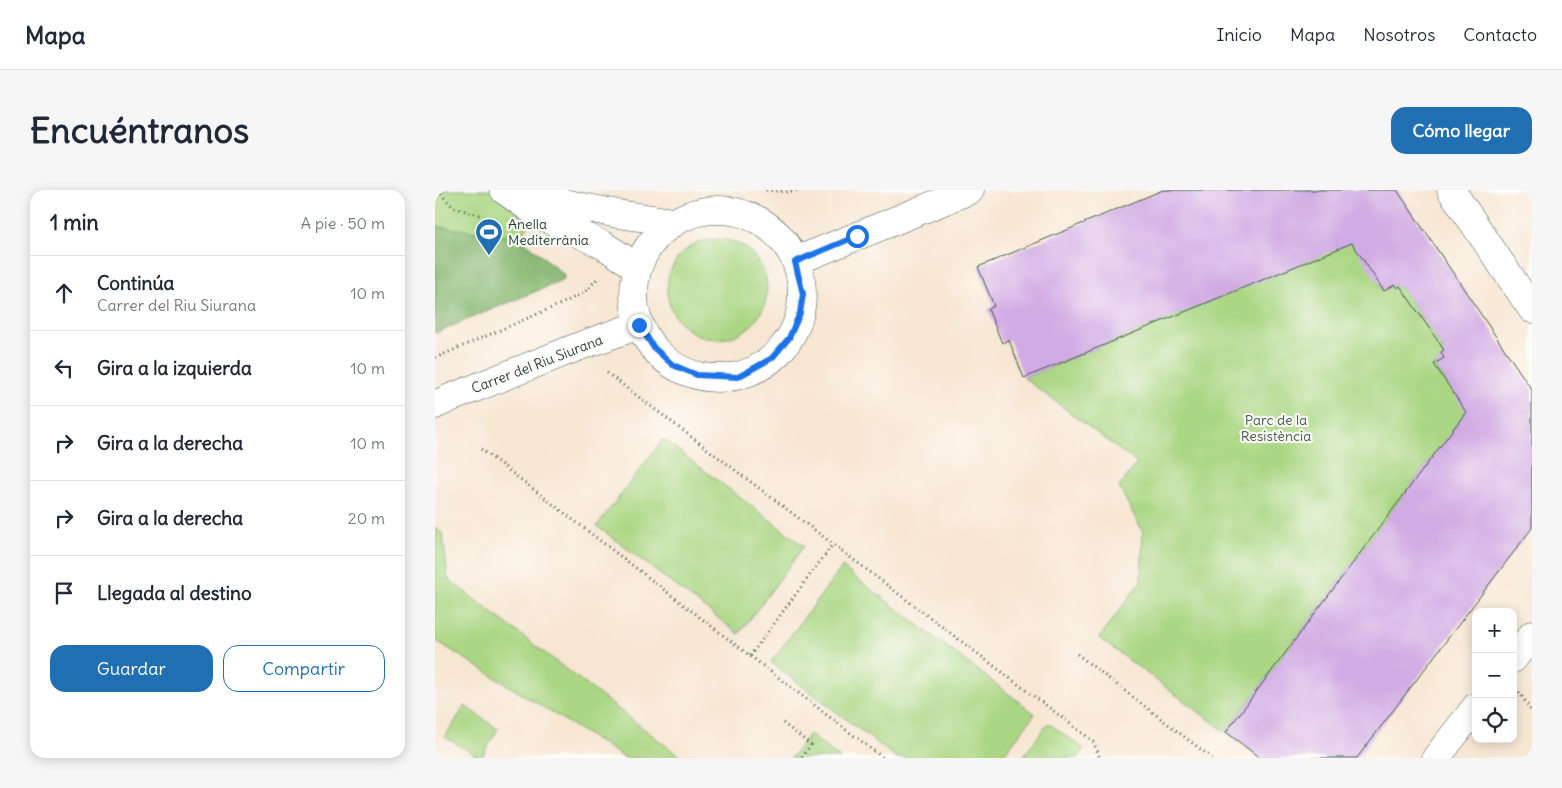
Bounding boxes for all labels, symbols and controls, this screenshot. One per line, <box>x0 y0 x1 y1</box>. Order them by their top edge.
text: Mapa <box>25 20 85 50</box>
text: Inicio <box>1216 23 1262 46</box>
text: Mapa <box>1290 23 1335 46</box>
text: Nosotros <box>1363 23 1435 46</box>
text: Contacto <box>1463 23 1537 46</box>
button: Cómo llegar <box>1391 107 1532 154</box>
text: Encuéntranos <box>30 108 249 152</box>
text: 1 min <box>50 209 99 236</box>
text: A pie · 50 m <box>301 213 385 233</box>
place label: Anella Mediterrània <box>508 215 589 249</box>
sports icon: Anella Mediterrània <box>474 217 504 256</box>
route start <box>846 225 869 248</box>
text: Continúa <box>97 271 174 295</box>
icon: ahead <box>50 279 78 307</box>
text: 10 m <box>350 283 385 303</box>
text: Carrer del Riu Siurana <box>97 295 256 315</box>
route end <box>628 314 651 337</box>
street label: Carrer del Riu Siurana <box>469 331 605 397</box>
icon: left <box>50 354 78 382</box>
text: Gira a la izquierda <box>97 356 252 380</box>
text: 10 m <box>350 358 385 378</box>
park label: Parc de la Resistència <box>1241 411 1311 445</box>
icon: right <box>50 429 78 457</box>
text: Gira a la derecha <box>97 431 243 455</box>
text: 10 m <box>350 433 385 453</box>
icon: right <box>50 504 78 532</box>
text: Gira a la derecha <box>97 506 243 530</box>
text: 20 m <box>348 508 385 528</box>
icon: arrive <box>50 579 78 607</box>
text: Llegada al destino <box>97 581 252 605</box>
map controls <box>1472 608 1517 743</box>
button: + <box>1472 608 1517 653</box>
button: Guardar <box>50 645 213 692</box>
button: Compartir <box>223 645 385 692</box>
button: − <box>1472 653 1517 698</box>
button: locate <box>1472 698 1517 743</box>

